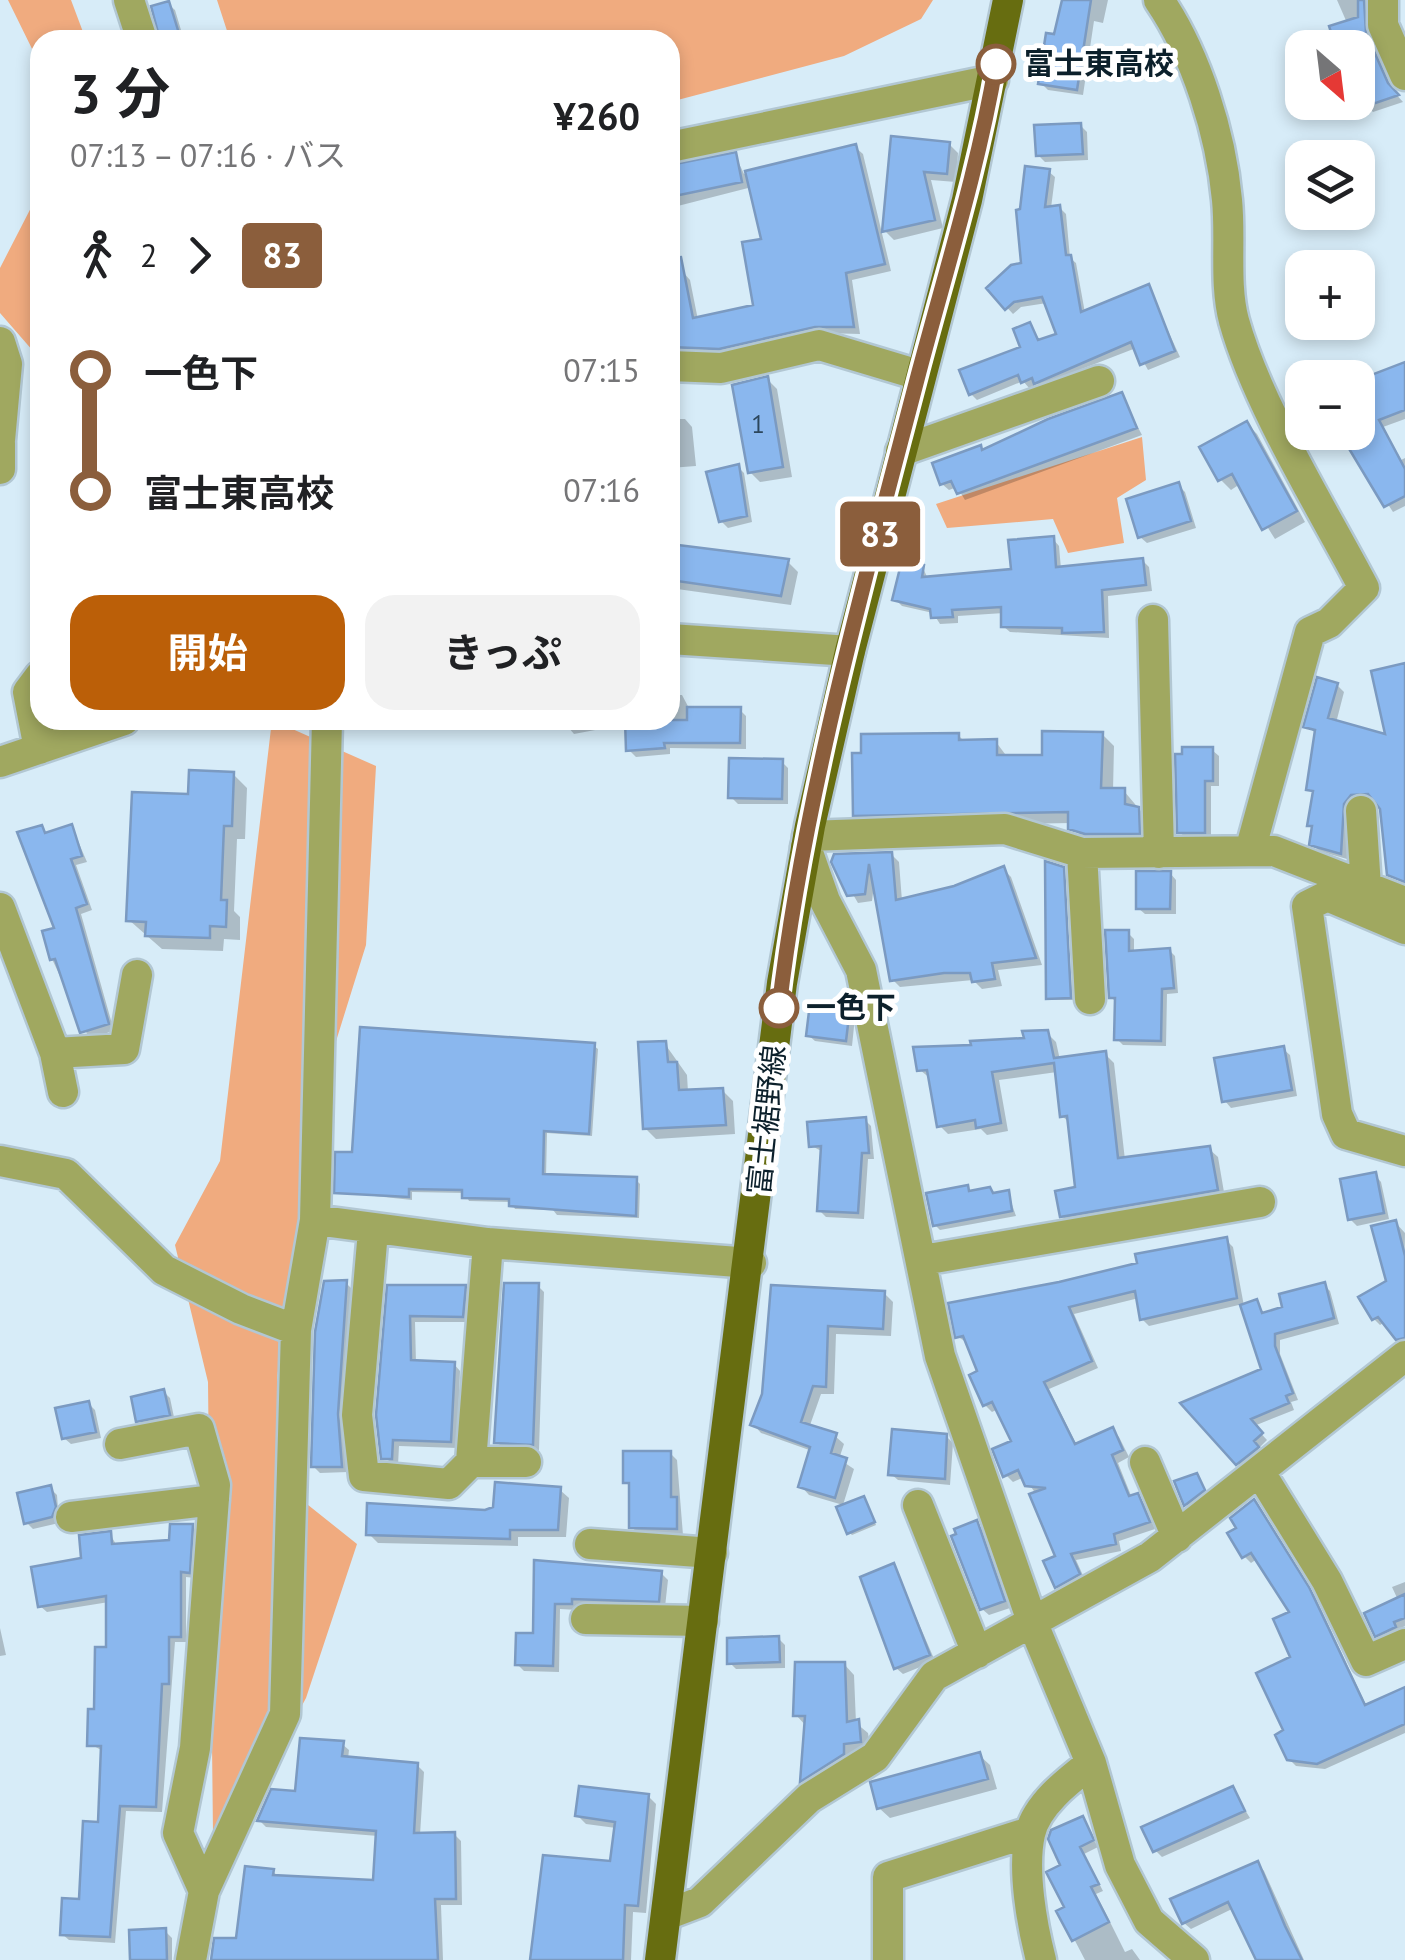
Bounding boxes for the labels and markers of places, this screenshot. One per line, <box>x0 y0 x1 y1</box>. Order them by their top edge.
place label: 富士東高校 <box>1024 43 1174 82</box>
marker: 富士東高校 <box>977 45 1015 83</box>
place label: 一色下 <box>806 987 896 1026</box>
marker: 一色下 <box>760 989 798 1027</box>

